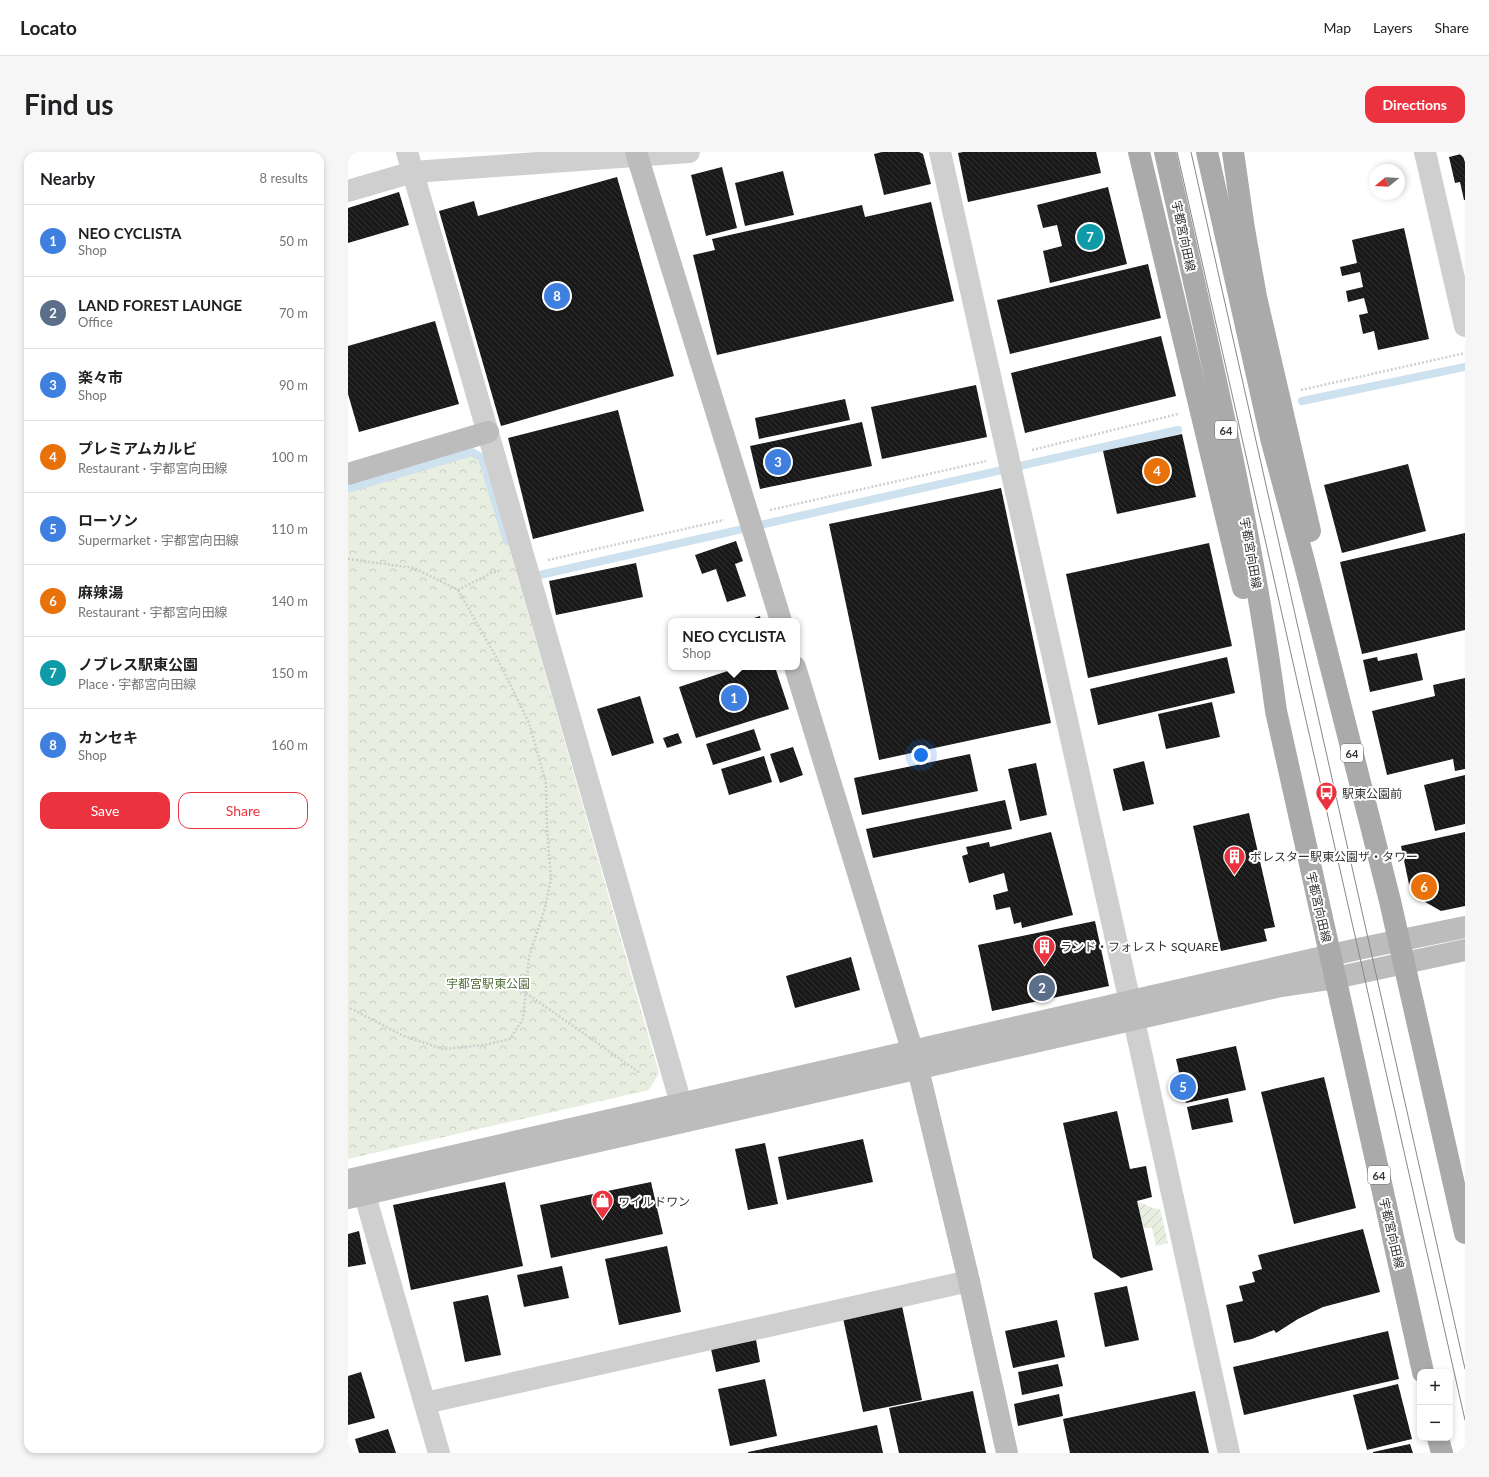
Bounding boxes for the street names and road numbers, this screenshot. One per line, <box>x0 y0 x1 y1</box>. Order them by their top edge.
street label: 宇都宮向田線 <box>1169 199 1199 273</box>
road number: 64 <box>1215 421 1237 439</box>
street label: 宇都宮向田線 <box>1237 516 1265 590</box>
road number: 64 <box>1341 744 1363 762</box>
street label: 宇都宮向田線 <box>1304 870 1334 944</box>
road number: 64 <box>1368 1166 1390 1184</box>
street label: 宇都宮向田線 <box>1377 1196 1407 1270</box>

